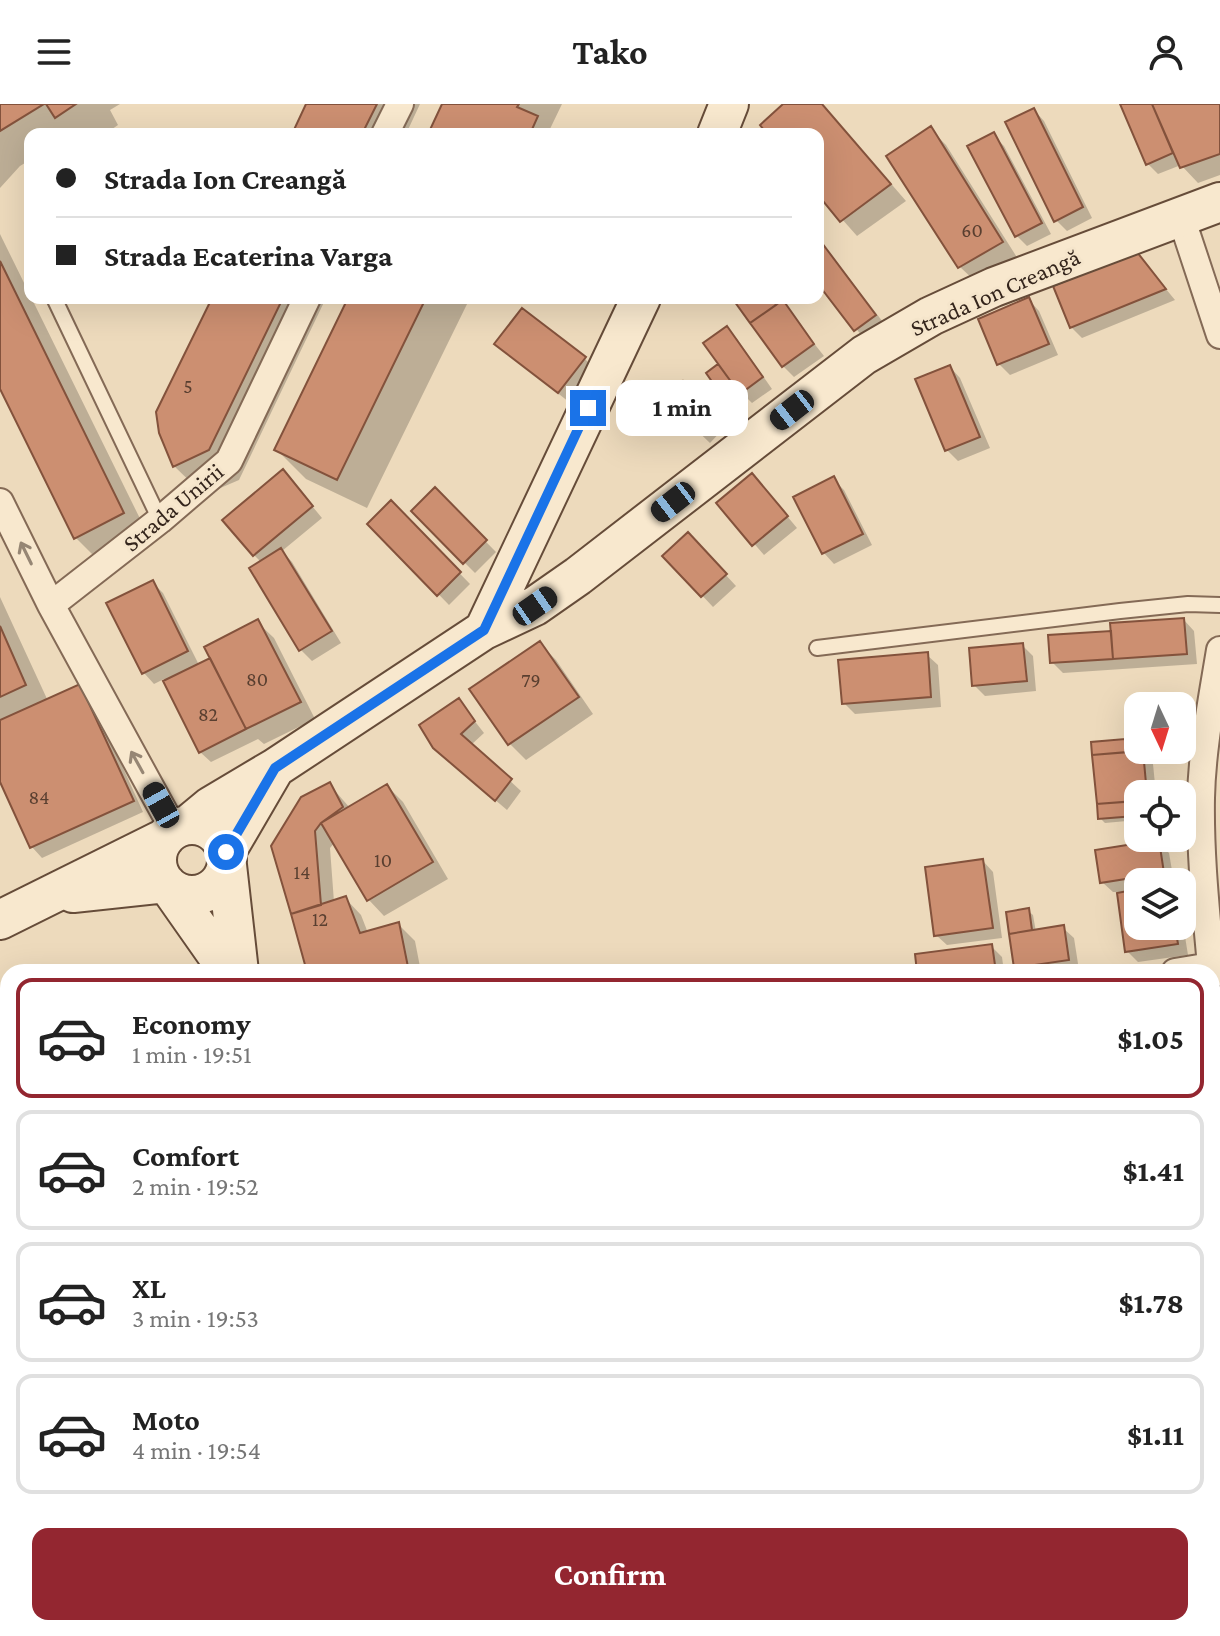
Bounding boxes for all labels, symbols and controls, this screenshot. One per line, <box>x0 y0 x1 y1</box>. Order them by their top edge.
icon: menu <box>32 30 76 74</box>
icon: person <box>1144 30 1188 74</box>
text: Tako <box>572 32 648 72</box>
text: Strada Ion Creangă <box>104 162 346 195</box>
house number: 60 <box>961 219 983 241</box>
text: Strada Ecaterina Varga <box>104 239 393 272</box>
street label: Strada Ion Creangă <box>906 243 1084 341</box>
house number: 5 <box>183 375 193 397</box>
callout: 1 min <box>616 380 748 436</box>
car <box>766 386 818 434</box>
route end <box>570 390 606 426</box>
text: 1 min <box>652 393 712 422</box>
street label: Strada Unirii <box>117 457 229 557</box>
car <box>647 478 699 526</box>
one-way arrow <box>17 542 33 566</box>
car <box>508 582 562 630</box>
house number: 80 <box>246 668 268 690</box>
house number: 79 <box>521 669 541 691</box>
north arrow <box>1124 692 1196 764</box>
map controls <box>1124 692 1196 940</box>
house number: 82 <box>198 703 218 725</box>
one-way arrow <box>129 750 144 774</box>
car <box>139 778 183 832</box>
button: locate <box>1124 780 1196 852</box>
house number: 84 <box>29 786 49 808</box>
route start <box>208 834 244 870</box>
house number: 10 <box>374 849 392 871</box>
house number: 14 <box>294 861 310 883</box>
button: layers <box>1124 868 1196 940</box>
house number: 12 <box>312 908 328 930</box>
icon: car <box>36 1002 108 1074</box>
text: Economy <box>132 1007 251 1040</box>
text: $1.05 <box>1117 1022 1184 1055</box>
text: 1 min · 19:51 <box>132 1040 252 1069</box>
icon: car <box>36 1134 108 1206</box>
text: Comfort <box>132 1139 239 1172</box>
text: $1.41 <box>1122 1154 1184 1187</box>
text: 2 min · 19:52 <box>132 1172 259 1201</box>
icon: car <box>36 1266 108 1338</box>
text: XL <box>132 1271 166 1304</box>
text: $1.78 <box>1119 1286 1184 1319</box>
text: 3 min · 19:53 <box>132 1304 259 1333</box>
icon: car <box>36 1398 108 1470</box>
text: Moto <box>132 1403 200 1436</box>
text: $1.11 <box>1127 1418 1184 1451</box>
text: 4 min · 19:54 <box>132 1436 261 1465</box>
button: Confirm <box>32 1528 1188 1620</box>

